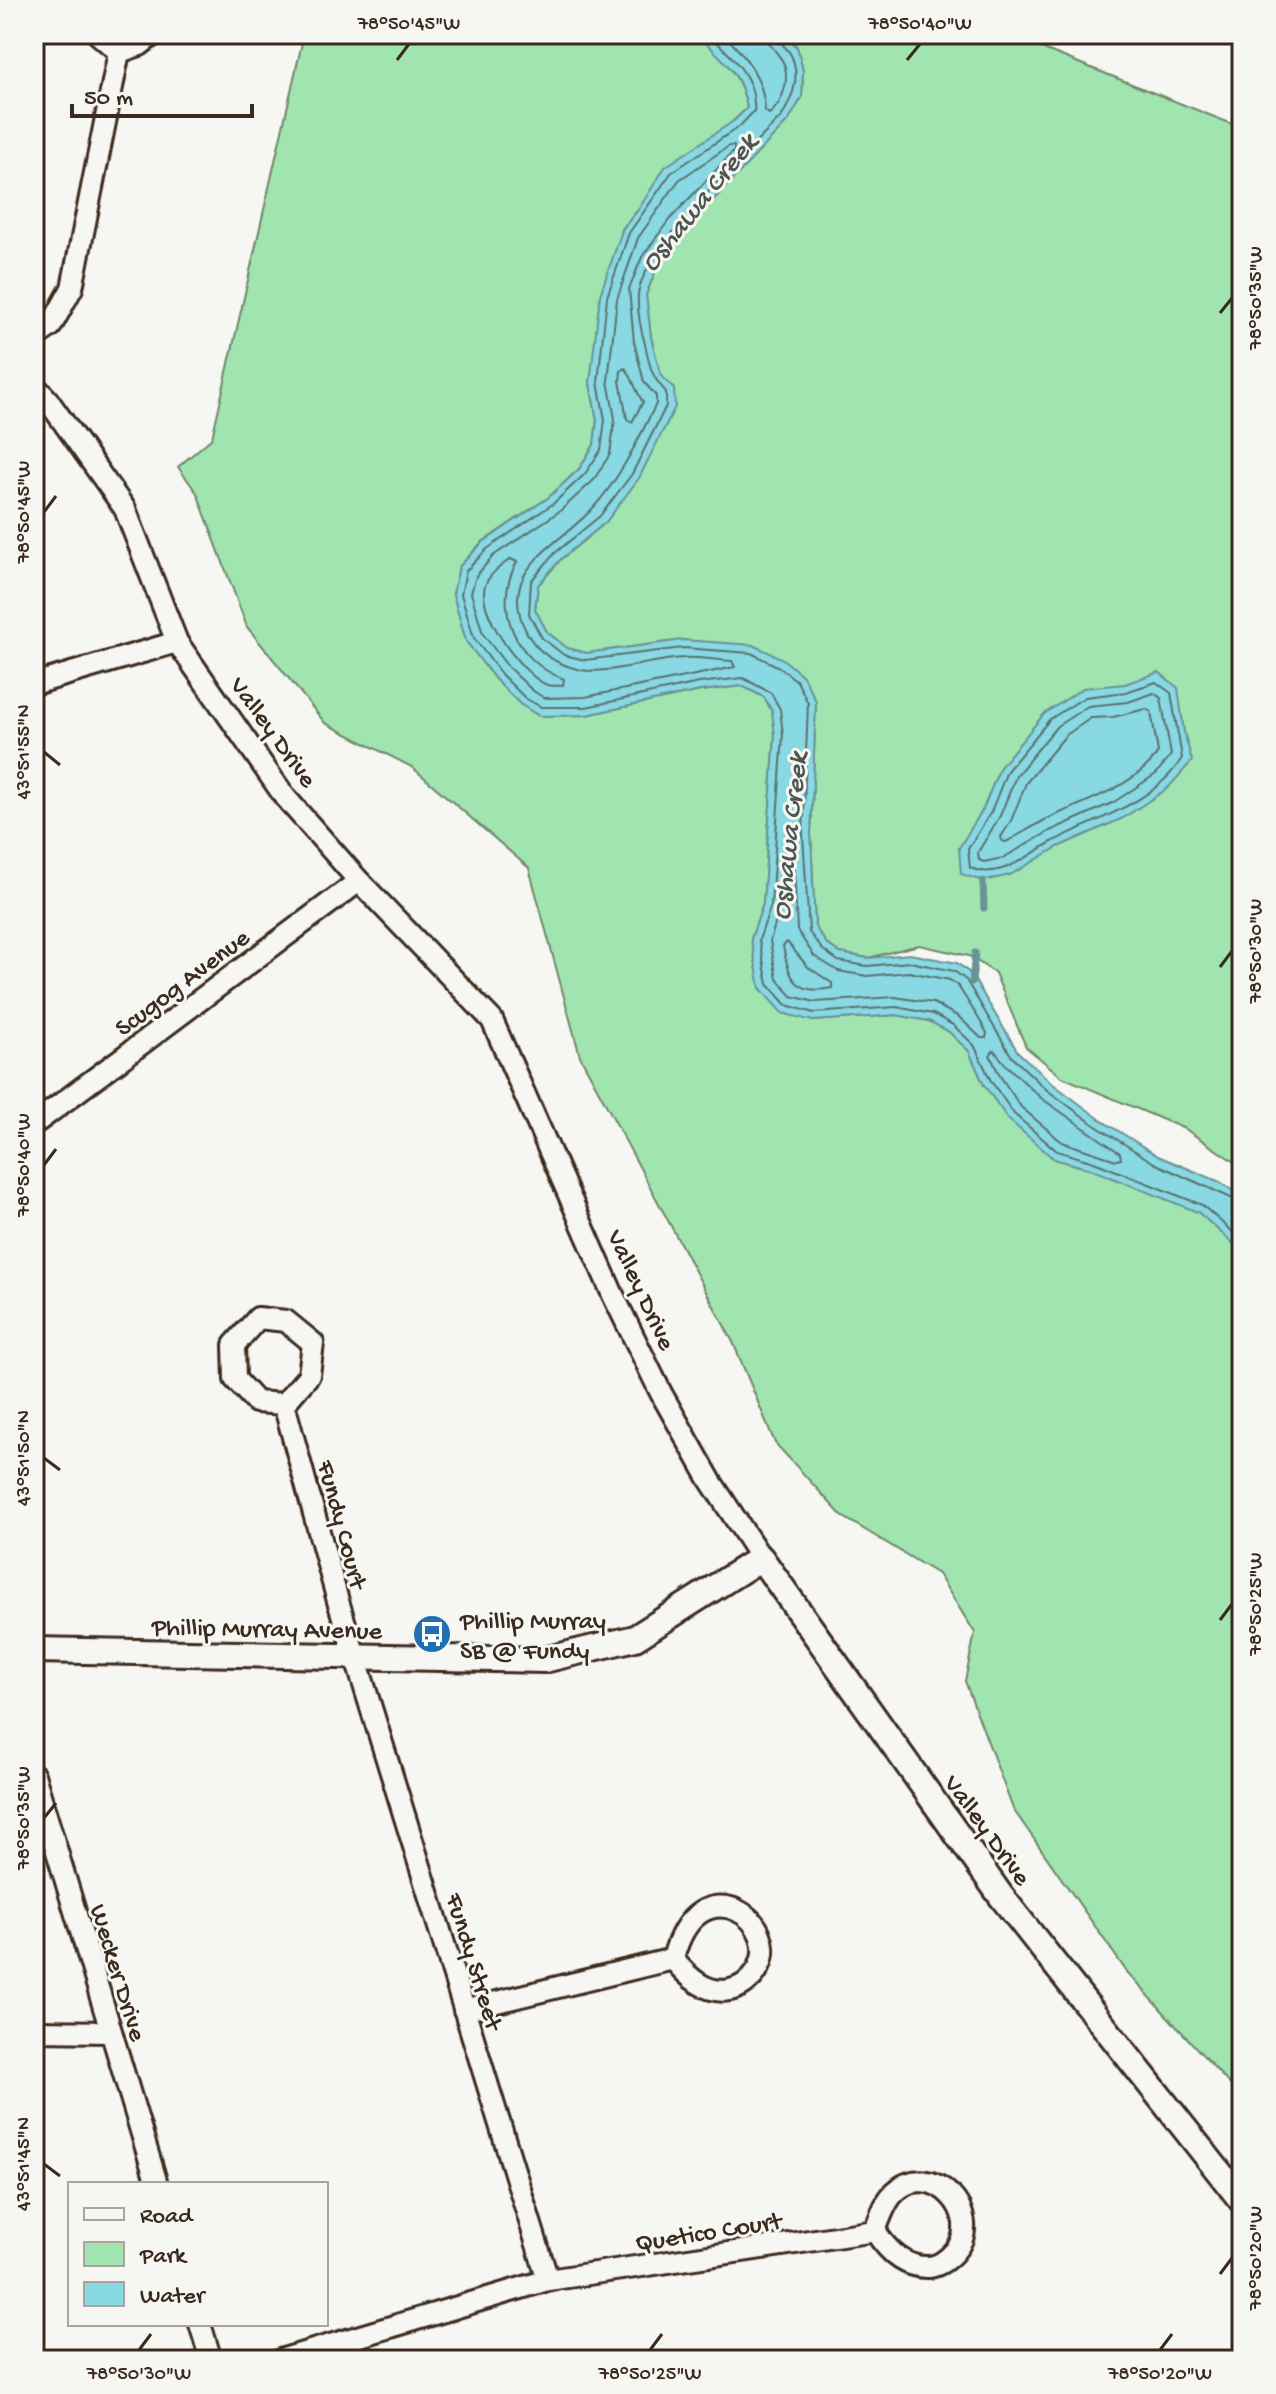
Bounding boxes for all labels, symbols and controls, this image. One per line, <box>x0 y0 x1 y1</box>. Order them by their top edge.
text: 78°50'45"W <box>357 14 460 37</box>
text: 78°50'40"W <box>867 14 972 37</box>
scale bar <box>72 68 252 118</box>
text: 50 m <box>84 85 133 114</box>
water label: Oshawa Creek <box>635 126 768 280</box>
text: 78°50'35"W <box>1246 246 1269 351</box>
text: 78°50'45"W <box>14 461 37 564</box>
street label: Valley Drive <box>220 671 322 796</box>
text: 43°51'55"N <box>14 705 37 799</box>
water label: Oshawa Creek <box>766 749 817 922</box>
text: 78°50'30"W <box>1246 899 1269 1004</box>
street label: Scugog Avenue <box>110 924 258 1045</box>
text: 78°50'40"W <box>14 1113 37 1218</box>
street label: Valley Drive <box>597 1225 681 1357</box>
text: 43°51'50"N <box>14 1410 37 1506</box>
street label: Fundy Court <box>307 1457 372 1595</box>
text: 78°50'25"W <box>1246 1553 1269 1656</box>
place label: Phillip Murray SB @ Fundy <box>459 1608 606 1669</box>
bus stop icon: Phillip Murray SB @ Fundy <box>411 1613 453 1655</box>
street label: Phillip Murray Avenue <box>151 1614 383 1649</box>
text: 78°50'35"W <box>14 1766 37 1871</box>
street label: Valley Drive <box>934 1769 1036 1894</box>
street label: Fundy Street <box>436 1889 508 2037</box>
street label: Wecker Drive <box>80 1901 151 2046</box>
text: 43°51'45"N <box>14 2117 37 2211</box>
legend <box>68 2182 328 2326</box>
text: Road <box>140 2203 194 2232</box>
text: 78°50'20"W <box>1246 2206 1269 2311</box>
street label: Quetico Court <box>633 2207 786 2261</box>
text: Park <box>139 2243 188 2272</box>
text: Water <box>140 2283 207 2312</box>
text: 78°50'30"W <box>86 2364 191 2387</box>
text: 78°50'25"W <box>598 2364 701 2387</box>
text: 78°50'20"W <box>1107 2364 1212 2387</box>

